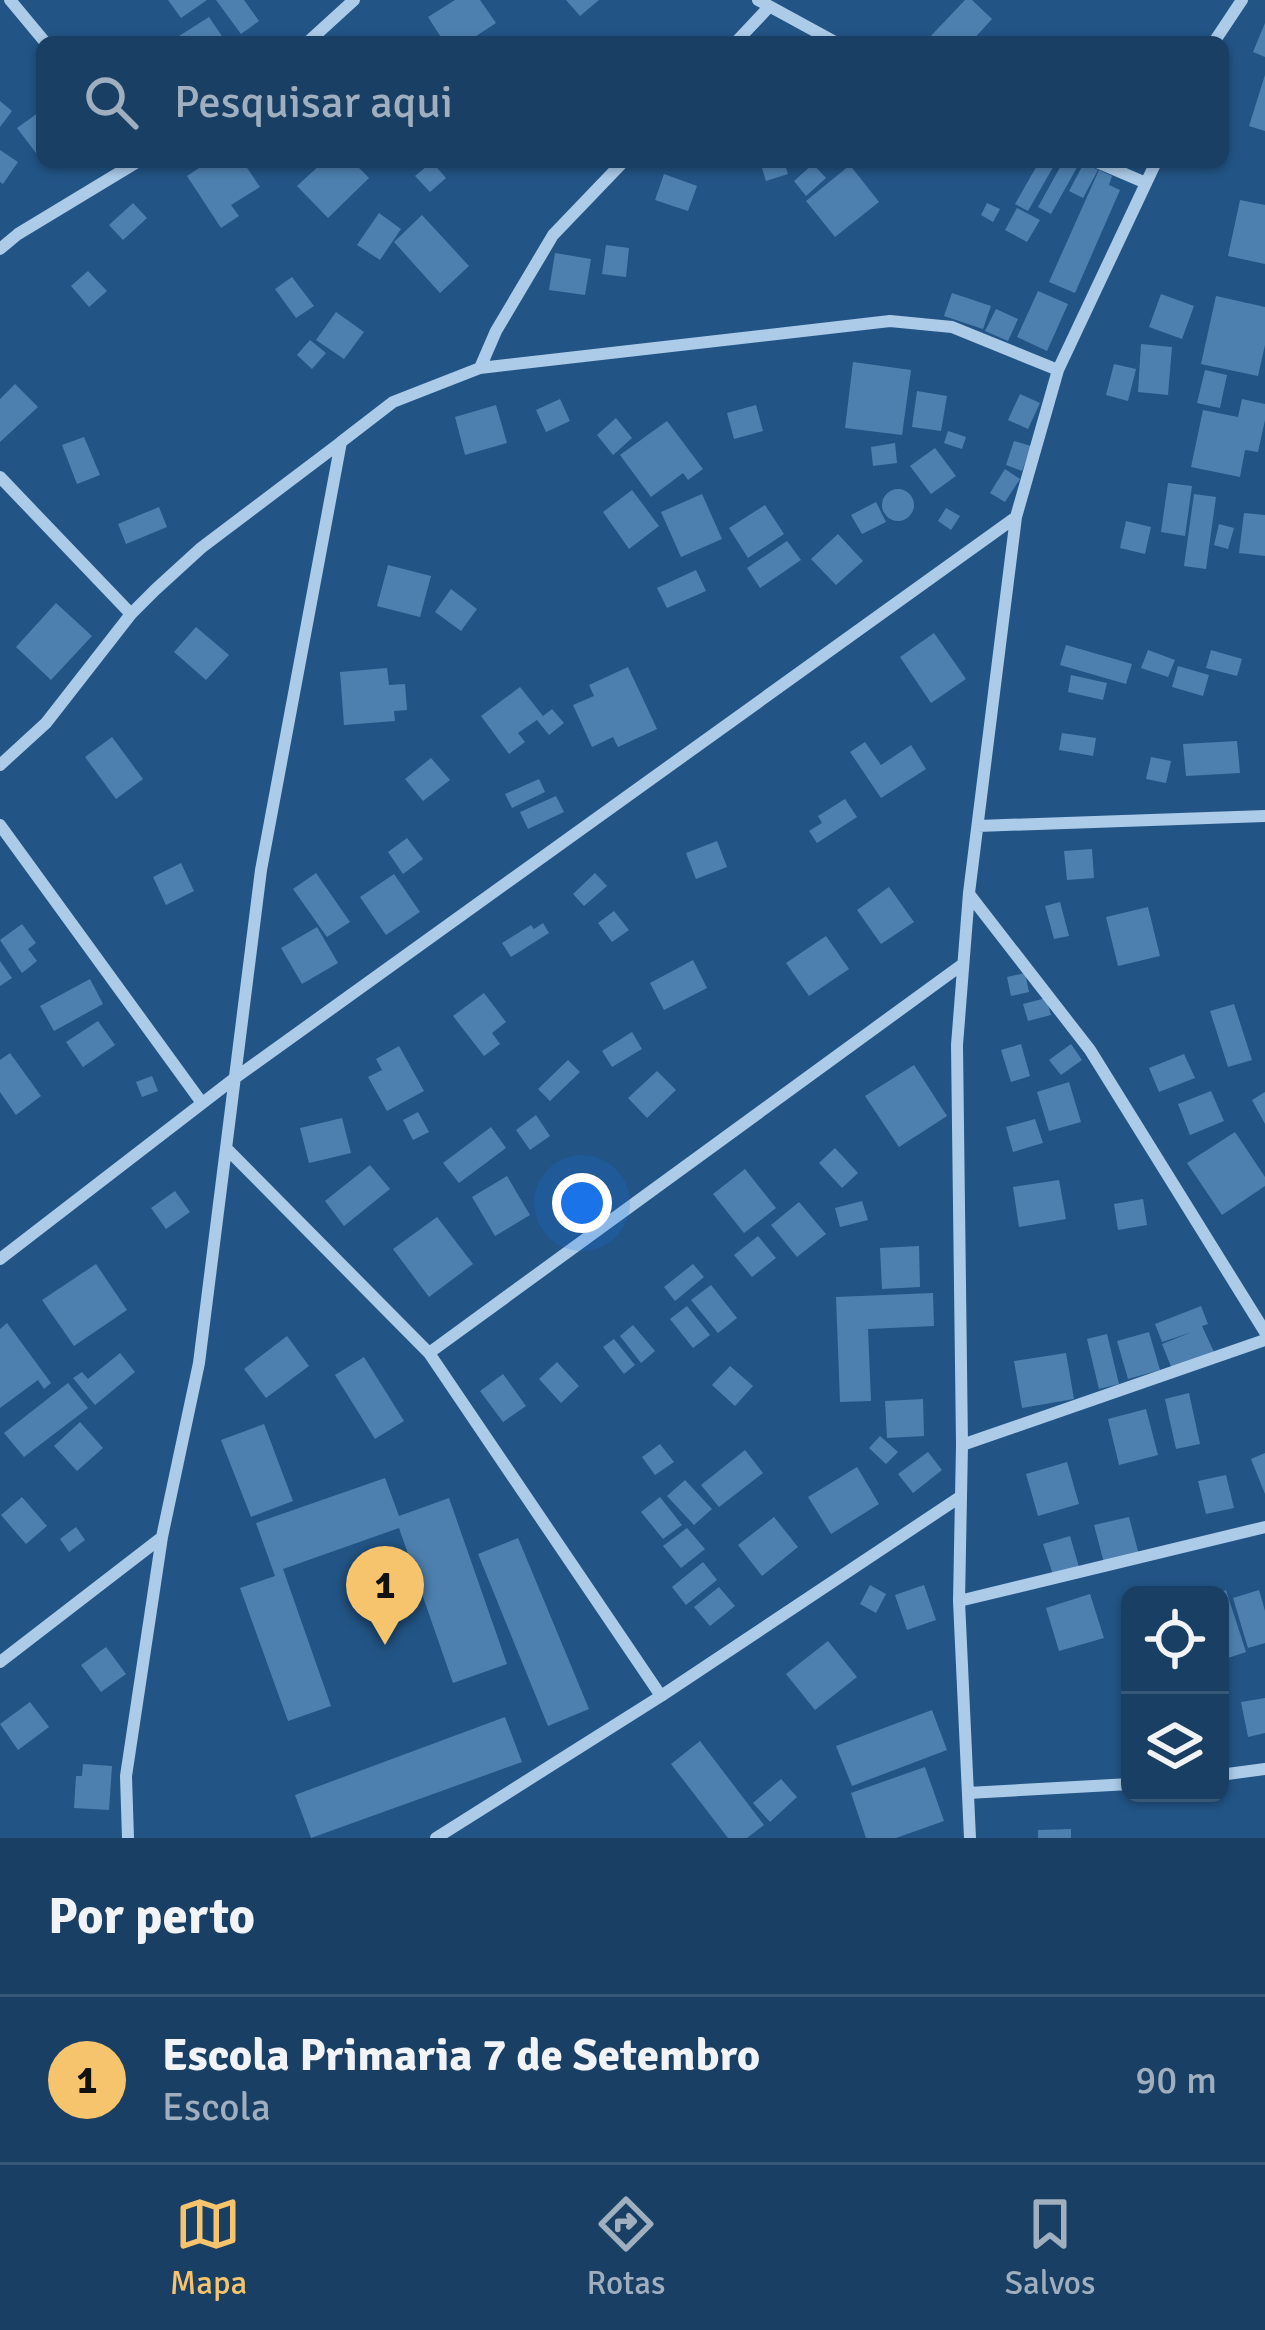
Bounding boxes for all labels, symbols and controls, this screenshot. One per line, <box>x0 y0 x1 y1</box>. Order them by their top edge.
search box <box>36 36 1229 168</box>
icon: search <box>78 69 144 135</box>
text: Pesquisar aqui <box>174 75 453 130</box>
your location <box>552 1173 612 1233</box>
pin: 1 <box>346 1546 424 1645</box>
map controls <box>1121 1586 1229 1802</box>
button: locate <box>1121 1586 1229 1694</box>
button: layers <box>1121 1694 1229 1802</box>
text: Por perto <box>48 1885 255 1948</box>
text: Escola Primaria 7 de Setembro <box>162 2028 760 2083</box>
text: 1 <box>76 2056 98 2104</box>
text: 90 m <box>1135 2056 1217 2104</box>
text: Escola <box>162 2083 271 2131</box>
tab: Mapa <box>170 2191 247 2304</box>
tab: Rotas <box>587 2191 665 2304</box>
tab: Salvos <box>1005 2191 1095 2304</box>

